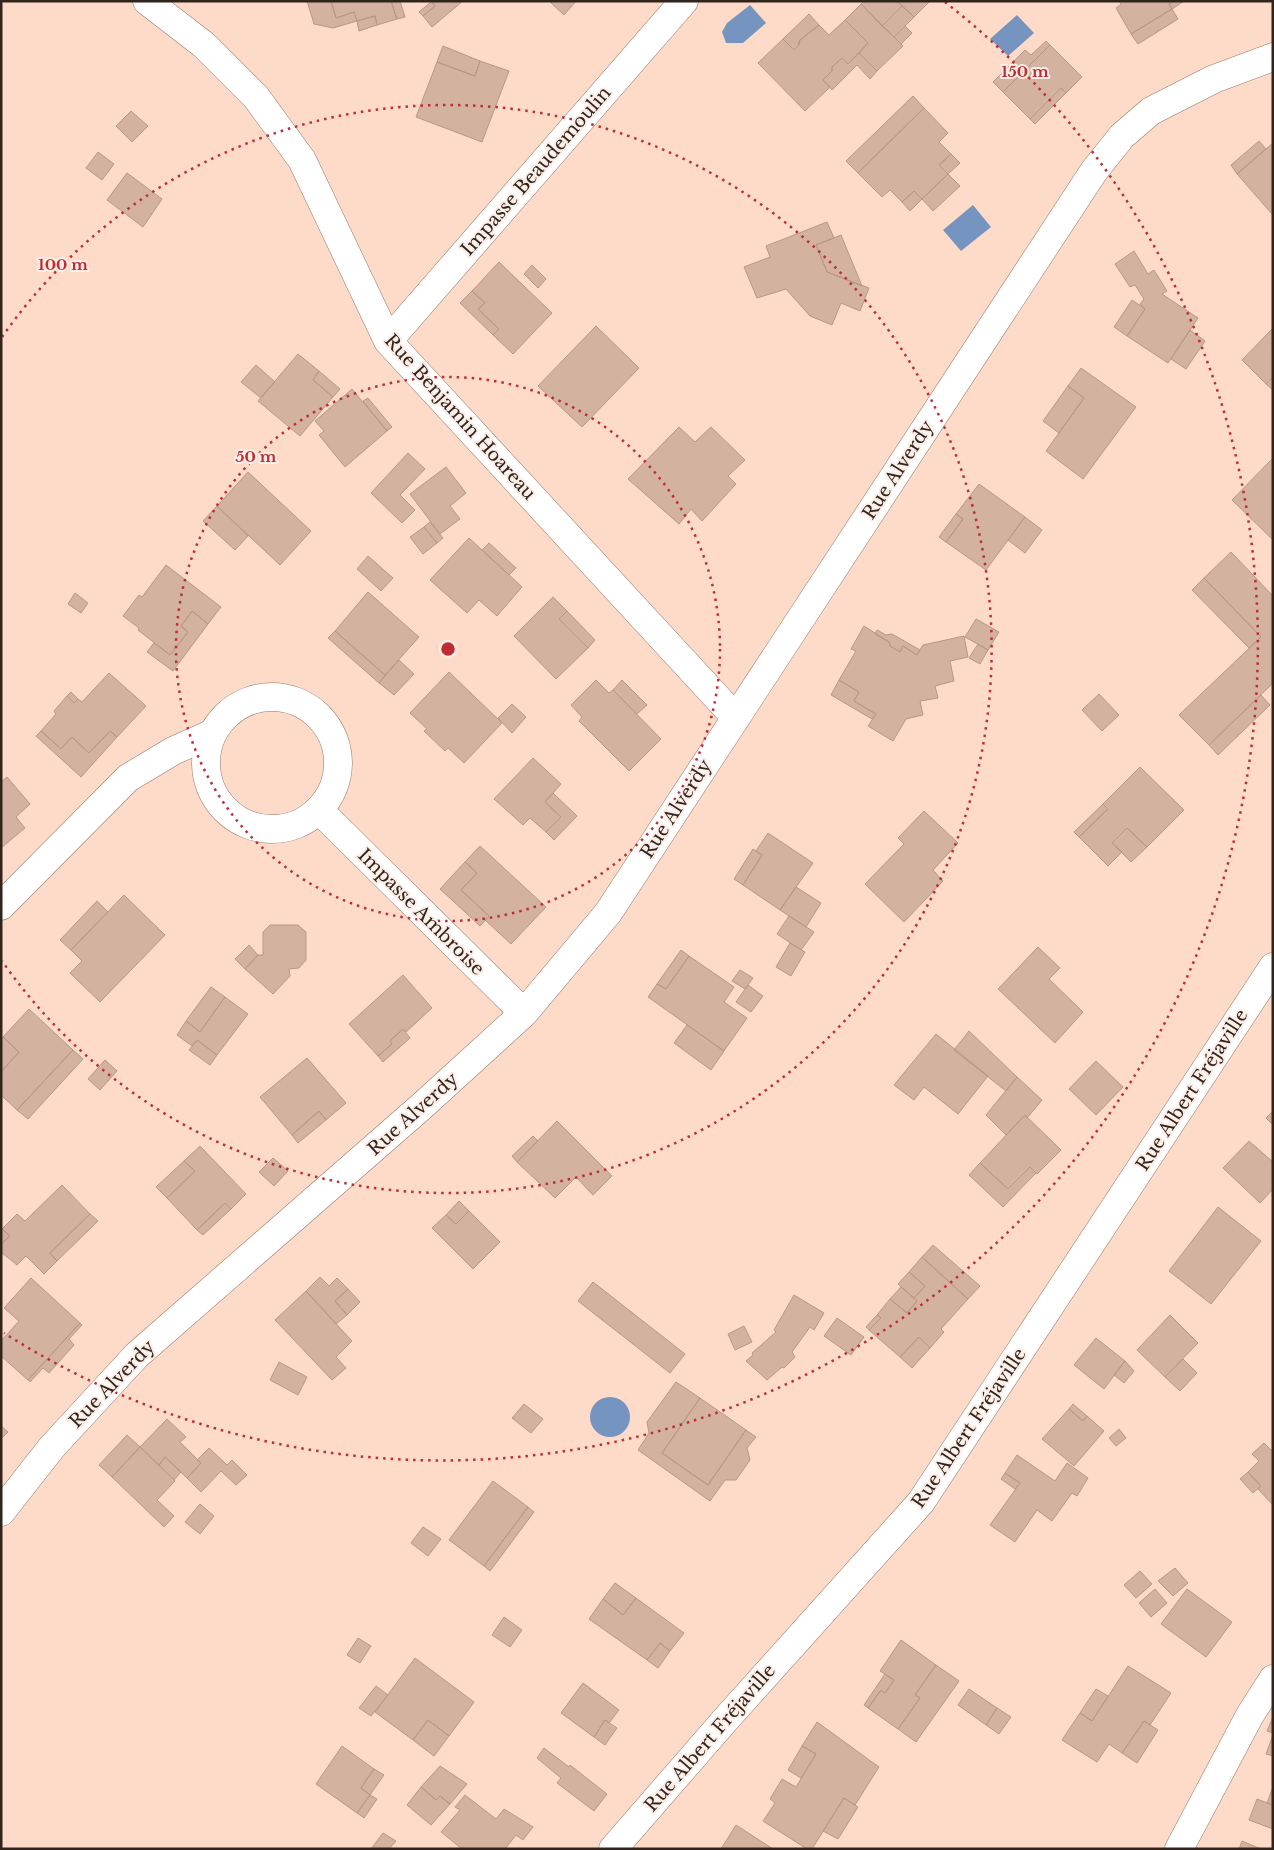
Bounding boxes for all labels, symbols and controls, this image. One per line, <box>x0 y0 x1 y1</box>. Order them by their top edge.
text: 150 m <box>1001 62 1049 81</box>
street label: Impasse Beaudemoulin <box>457 82 615 260</box>
text: 100 m <box>38 255 88 274</box>
street label: Rue Benjamin Hoareau <box>380 330 540 504</box>
street label: Rue Alverdy <box>858 416 938 524</box>
text: 50 m <box>236 447 277 466</box>
centre of rings <box>439 640 457 658</box>
street label: Rue Alverdy <box>636 755 716 863</box>
street label: Impasse Ambroise <box>353 844 489 980</box>
street label: Rue Albert Fréjaville <box>1132 1005 1252 1175</box>
street label: Rue Alverdy <box>363 1068 463 1160</box>
street label: Rue Alverdy <box>65 1335 160 1432</box>
street label: Rue Albert Fréjaville <box>907 1344 1031 1512</box>
street label: Rue Albert Fréjaville <box>640 1660 780 1816</box>

